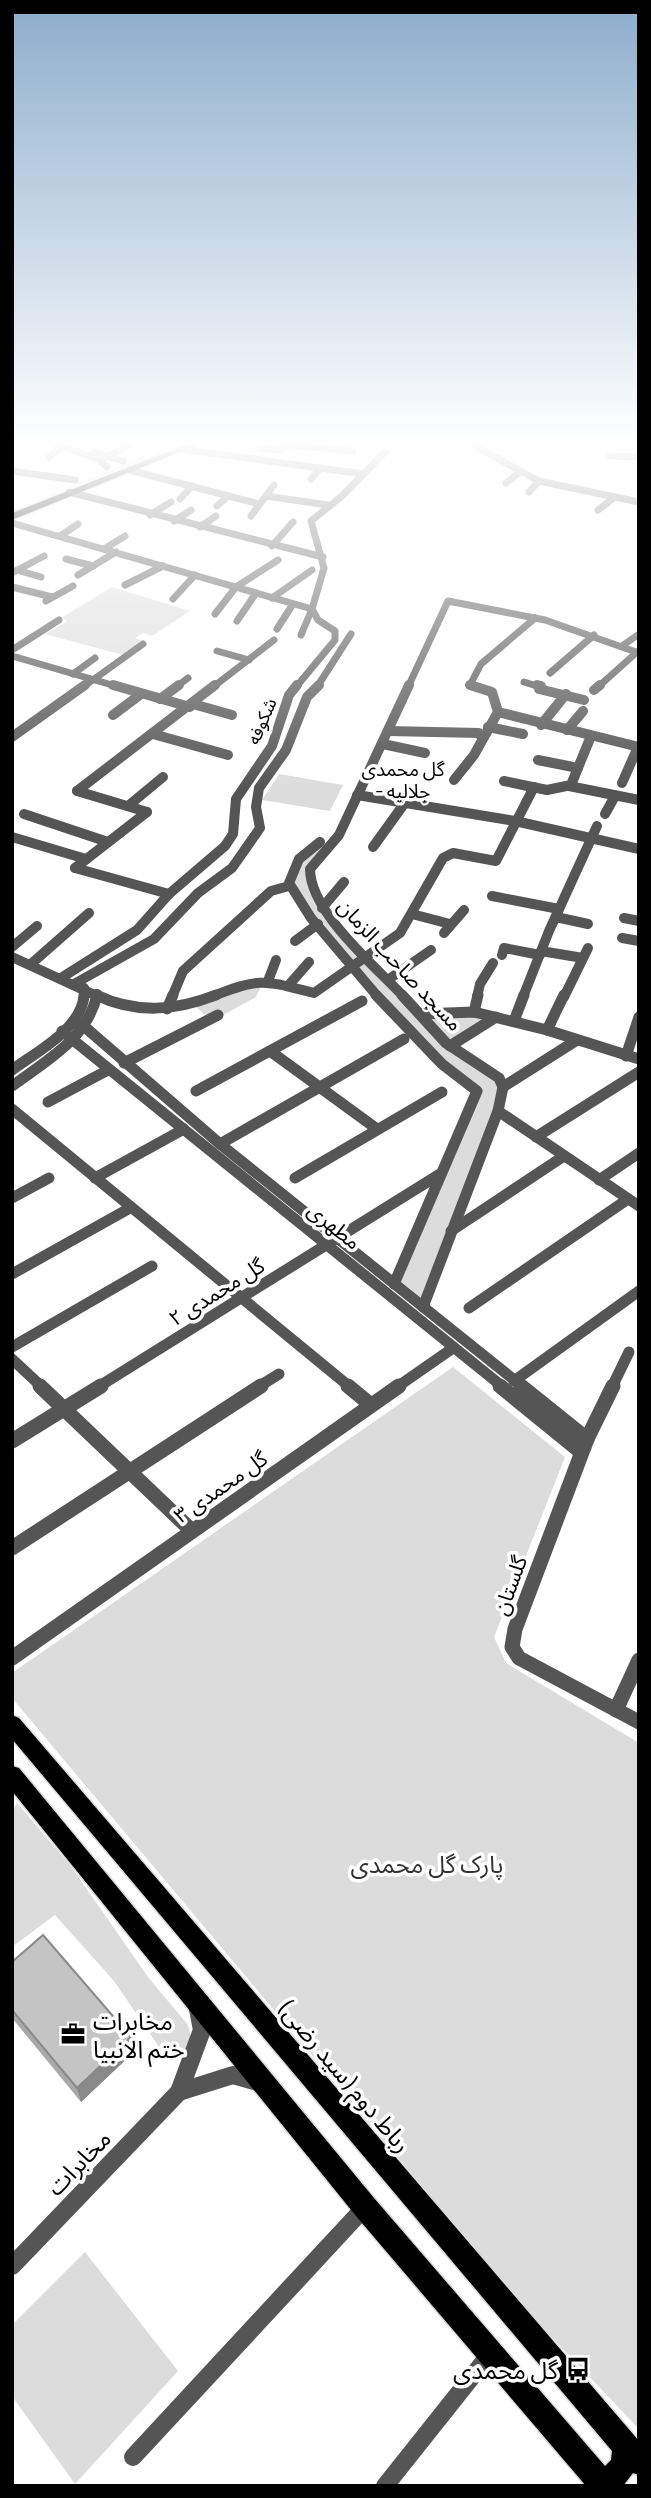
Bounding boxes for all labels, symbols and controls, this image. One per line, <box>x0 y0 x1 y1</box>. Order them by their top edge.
street label: شکوفه <box>241 694 282 748</box>
district label: گل محمدی - جلالیه <box>361 757 446 802</box>
street label: مسجد صاحب الزمان <box>333 893 469 1036</box>
street label: مطهری <box>303 1196 367 1255</box>
street label: گل محمدی ۲ <box>164 1252 269 1331</box>
street label: گل محمدی ۳ <box>169 1445 272 1528</box>
street label: گلستان <box>487 1552 532 1618</box>
park label: پارک گل محمدی <box>351 1849 503 1880</box>
street label: رباط دوم (سید رضی) <box>270 1993 418 2161</box>
place label: مخابرات ختم الانبیا <box>93 2006 185 2067</box>
office icon: مخابرات ختم الانبیا <box>59 2020 87 2048</box>
street label: مخابرات <box>40 2123 117 2201</box>
place label: گل محمدی <box>453 2355 559 2385</box>
bus stop icon: گل محمدی <box>564 2355 592 2383</box>

